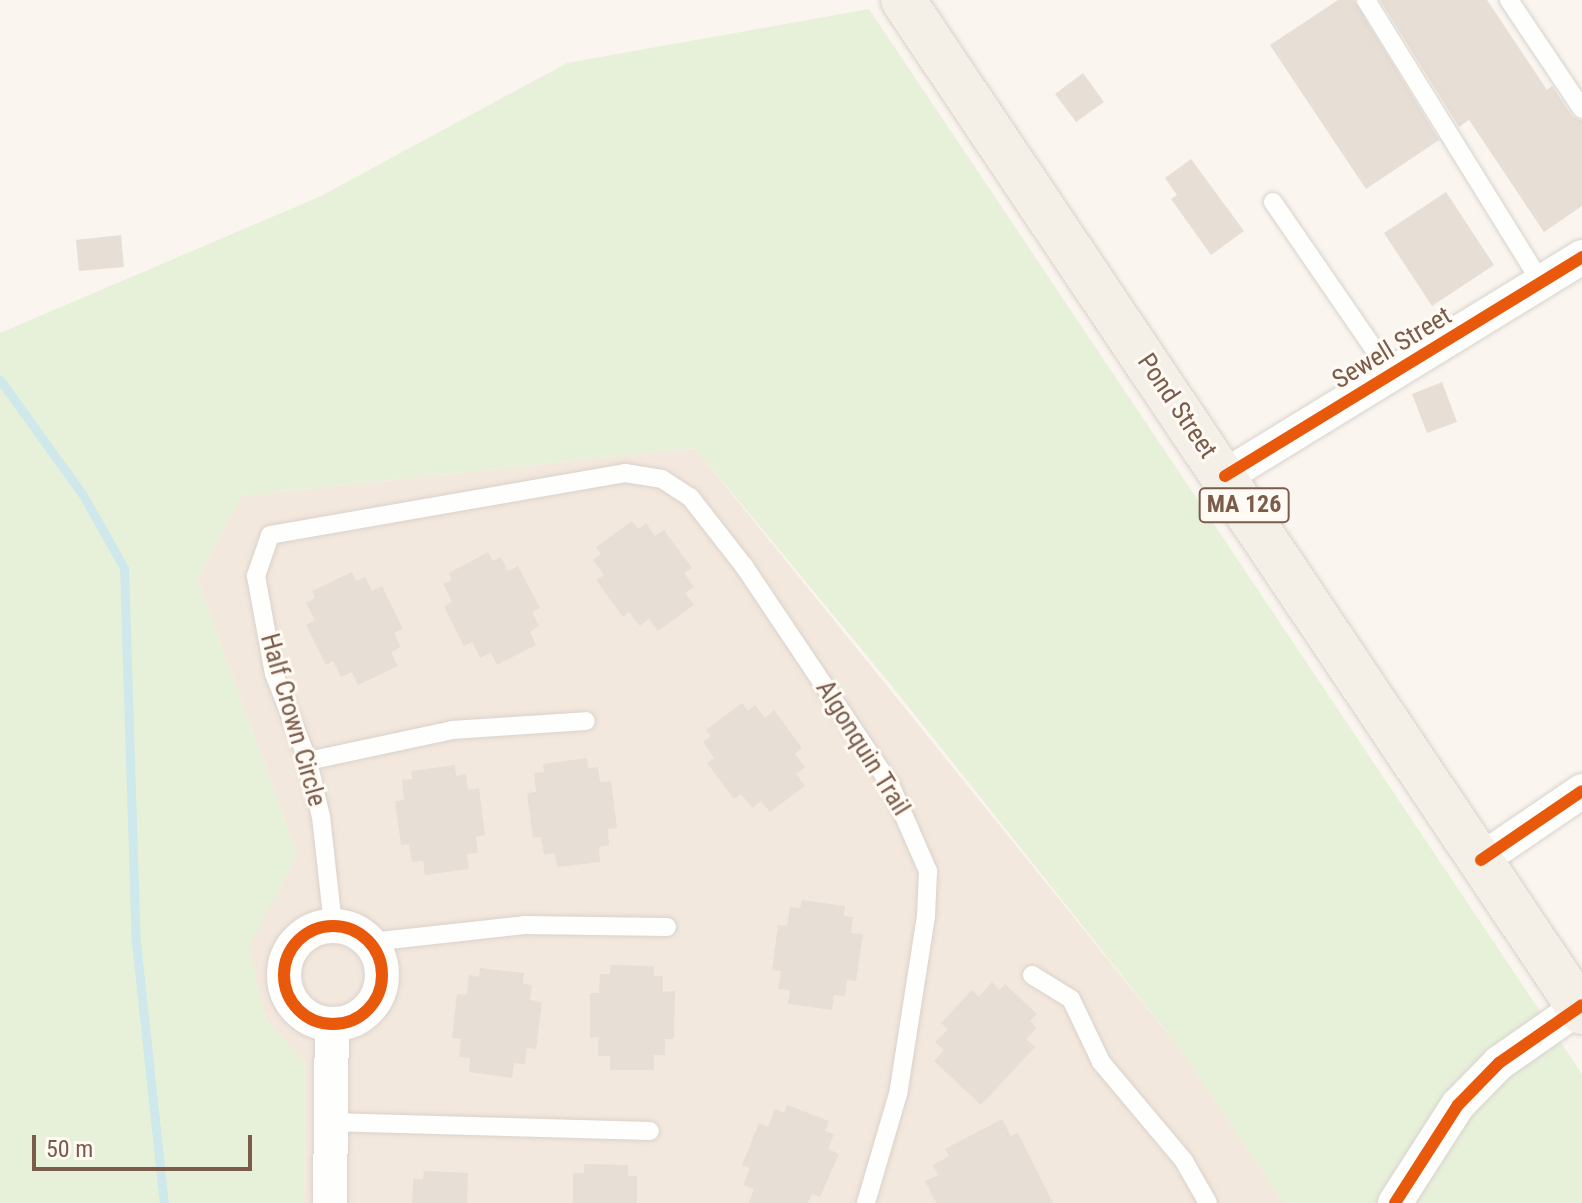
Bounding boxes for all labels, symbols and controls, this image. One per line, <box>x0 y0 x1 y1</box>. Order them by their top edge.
street label: Sewell Street <box>1327 300 1457 396</box>
street label: Pond Street <box>1131 348 1223 464</box>
road number: MA 126 <box>1198 485 1290 525</box>
street label: Half Crown Circle <box>253 630 333 810</box>
street label: Algonquin Trail <box>809 674 917 822</box>
scale bar <box>36 1119 256 1169</box>
text: 50 m <box>46 1135 93 1163</box>

